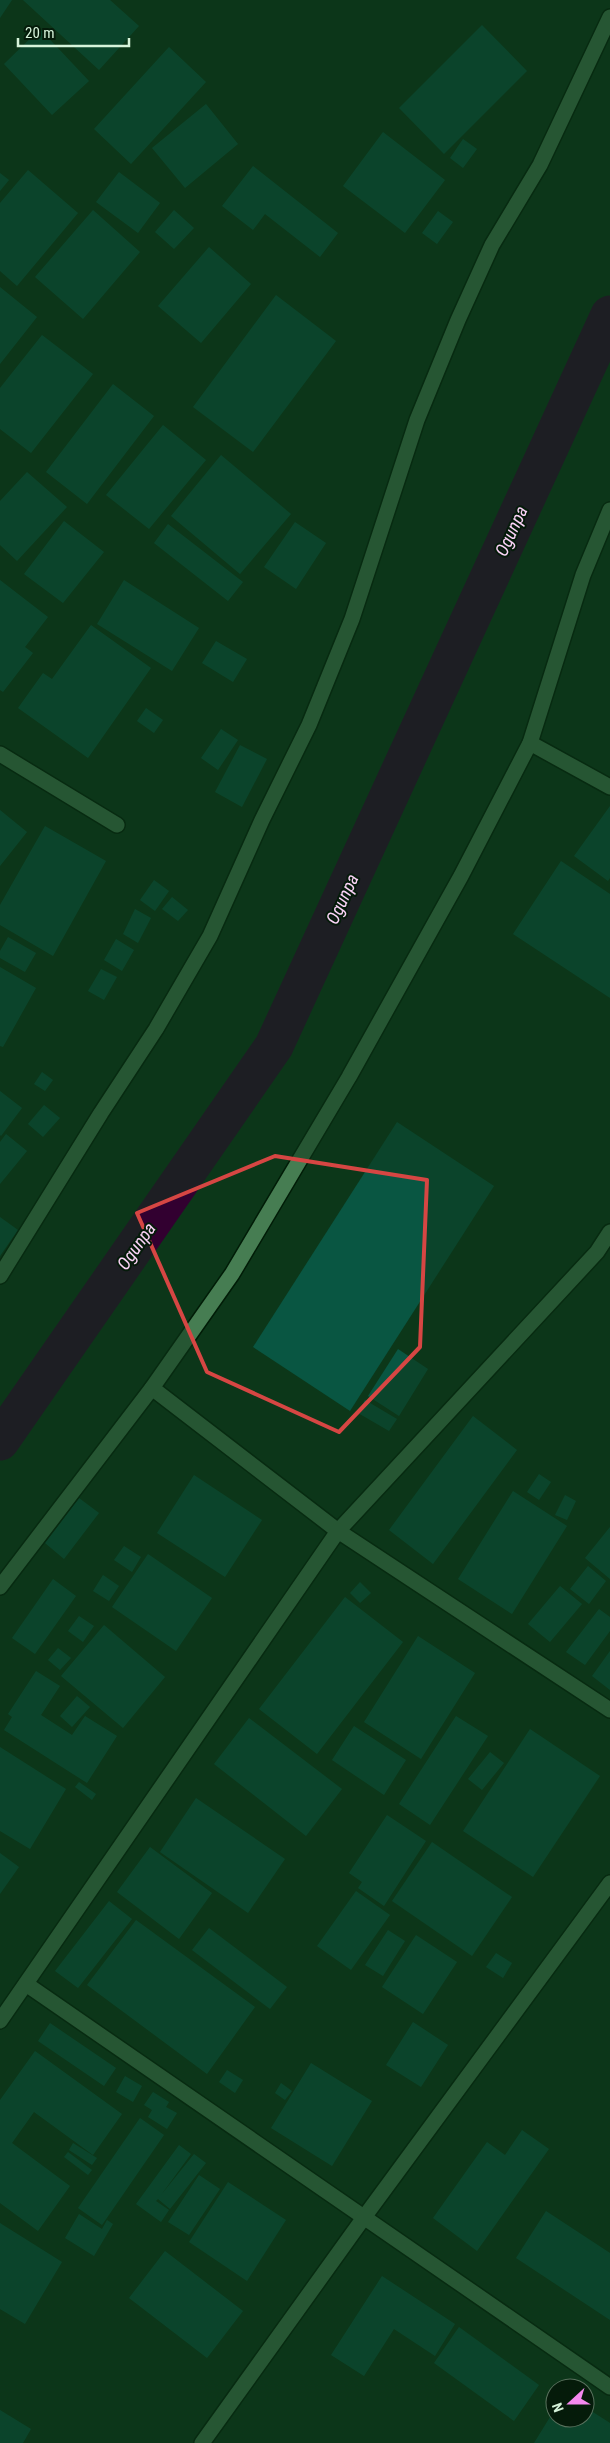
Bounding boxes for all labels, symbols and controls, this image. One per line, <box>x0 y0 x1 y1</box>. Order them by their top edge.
scale bar <box>18 15 129 47</box>
text: 20 m <box>25 24 55 42</box>
water label: Ogunpa <box>490 503 532 559</box>
water label: Ogunpa <box>321 871 363 927</box>
water label: Ogunpa <box>112 1218 160 1274</box>
north arrow <box>545 2378 595 2428</box>
text: N <box>549 2401 567 2415</box>

